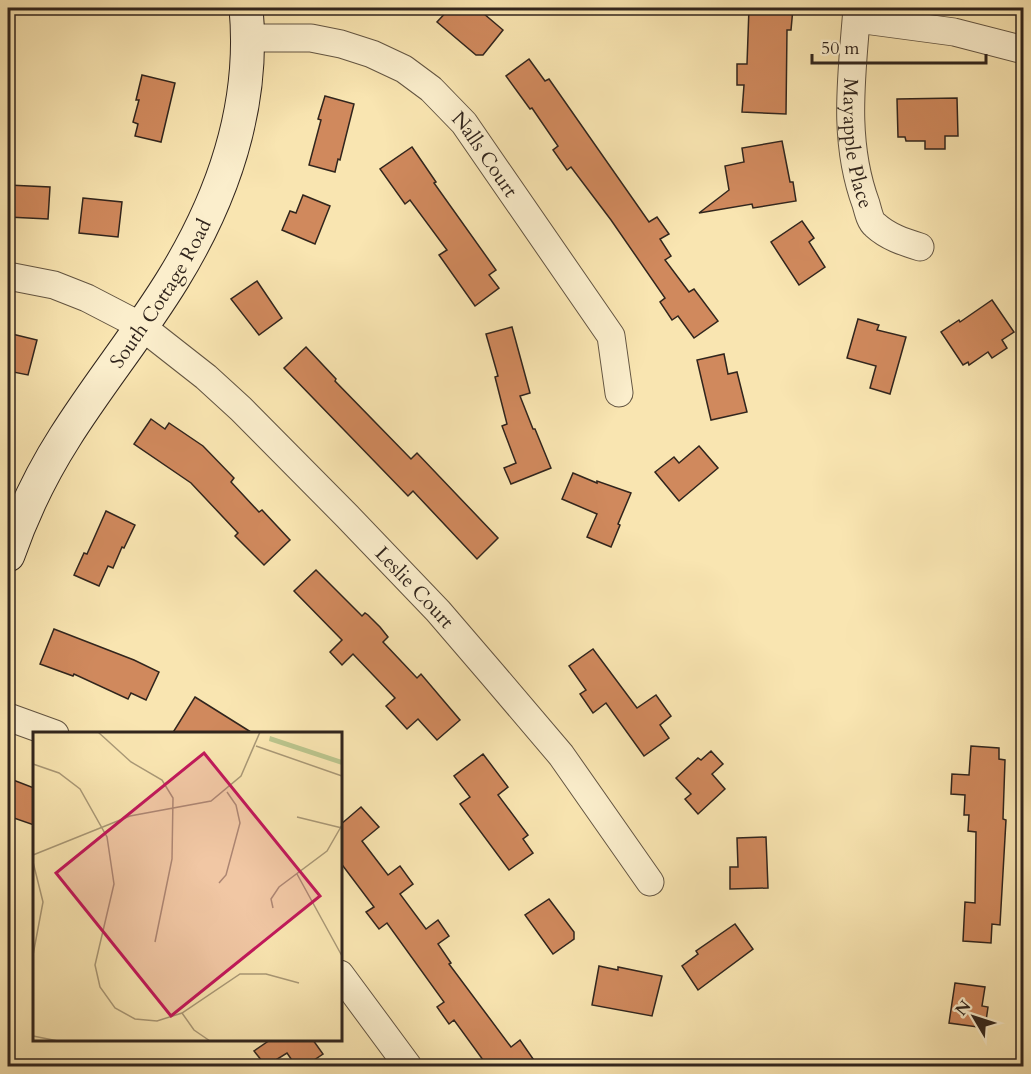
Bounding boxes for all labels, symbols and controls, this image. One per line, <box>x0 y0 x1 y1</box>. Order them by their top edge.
scale bar <box>812 27 986 65</box>
text: 50 m <box>821 36 860 61</box>
street label: Mayapple Place <box>837 78 879 212</box>
street label: Nalls Court <box>446 105 524 203</box>
street label: South Cottage Road <box>104 214 218 373</box>
street label: Leslie Court <box>369 540 460 635</box>
inset map <box>33 732 342 1041</box>
north arrow <box>944 987 1004 1047</box>
text: N <box>950 996 976 1021</box>

